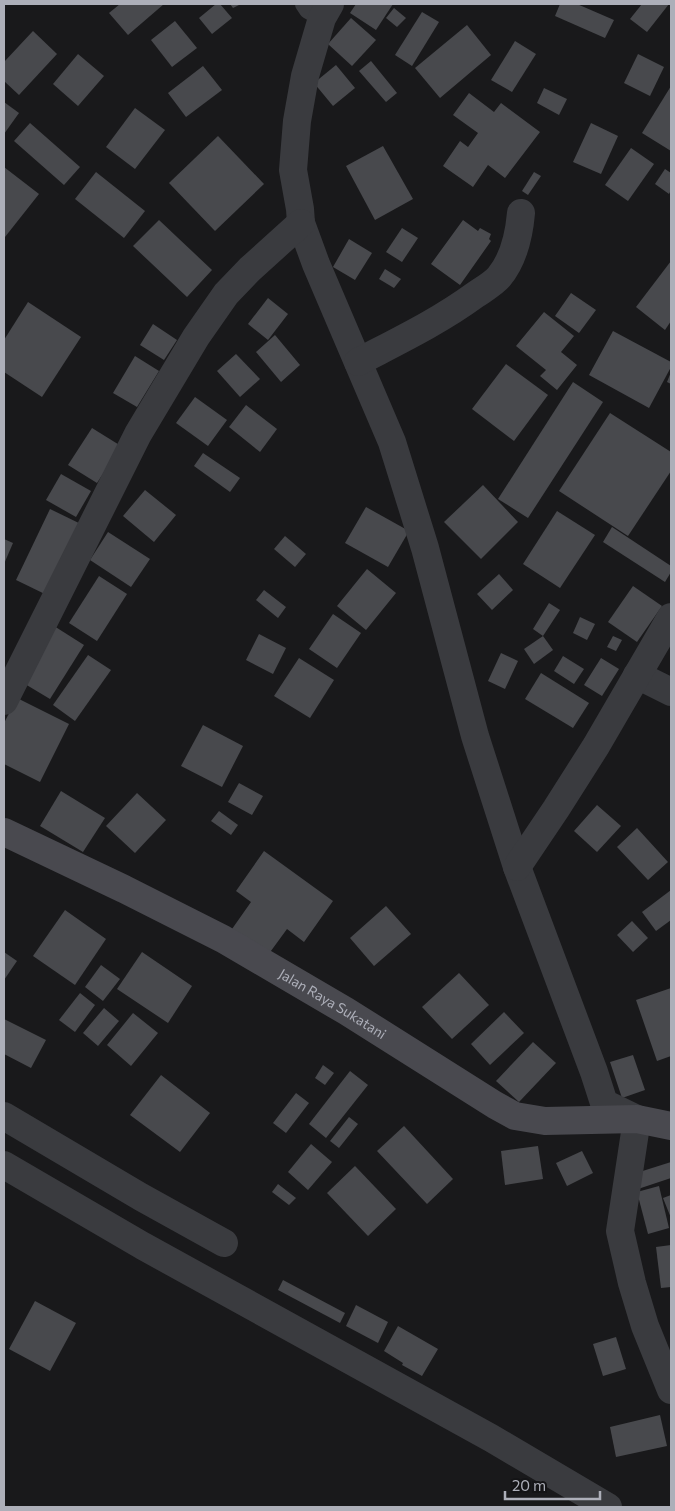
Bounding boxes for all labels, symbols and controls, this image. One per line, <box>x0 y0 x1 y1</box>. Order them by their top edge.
street label: Jalan Raya Sukatani <box>276 965 390 1042</box>
scale bar <box>505 1468 600 1500</box>
text: 20 m <box>512 1476 546 1494</box>

